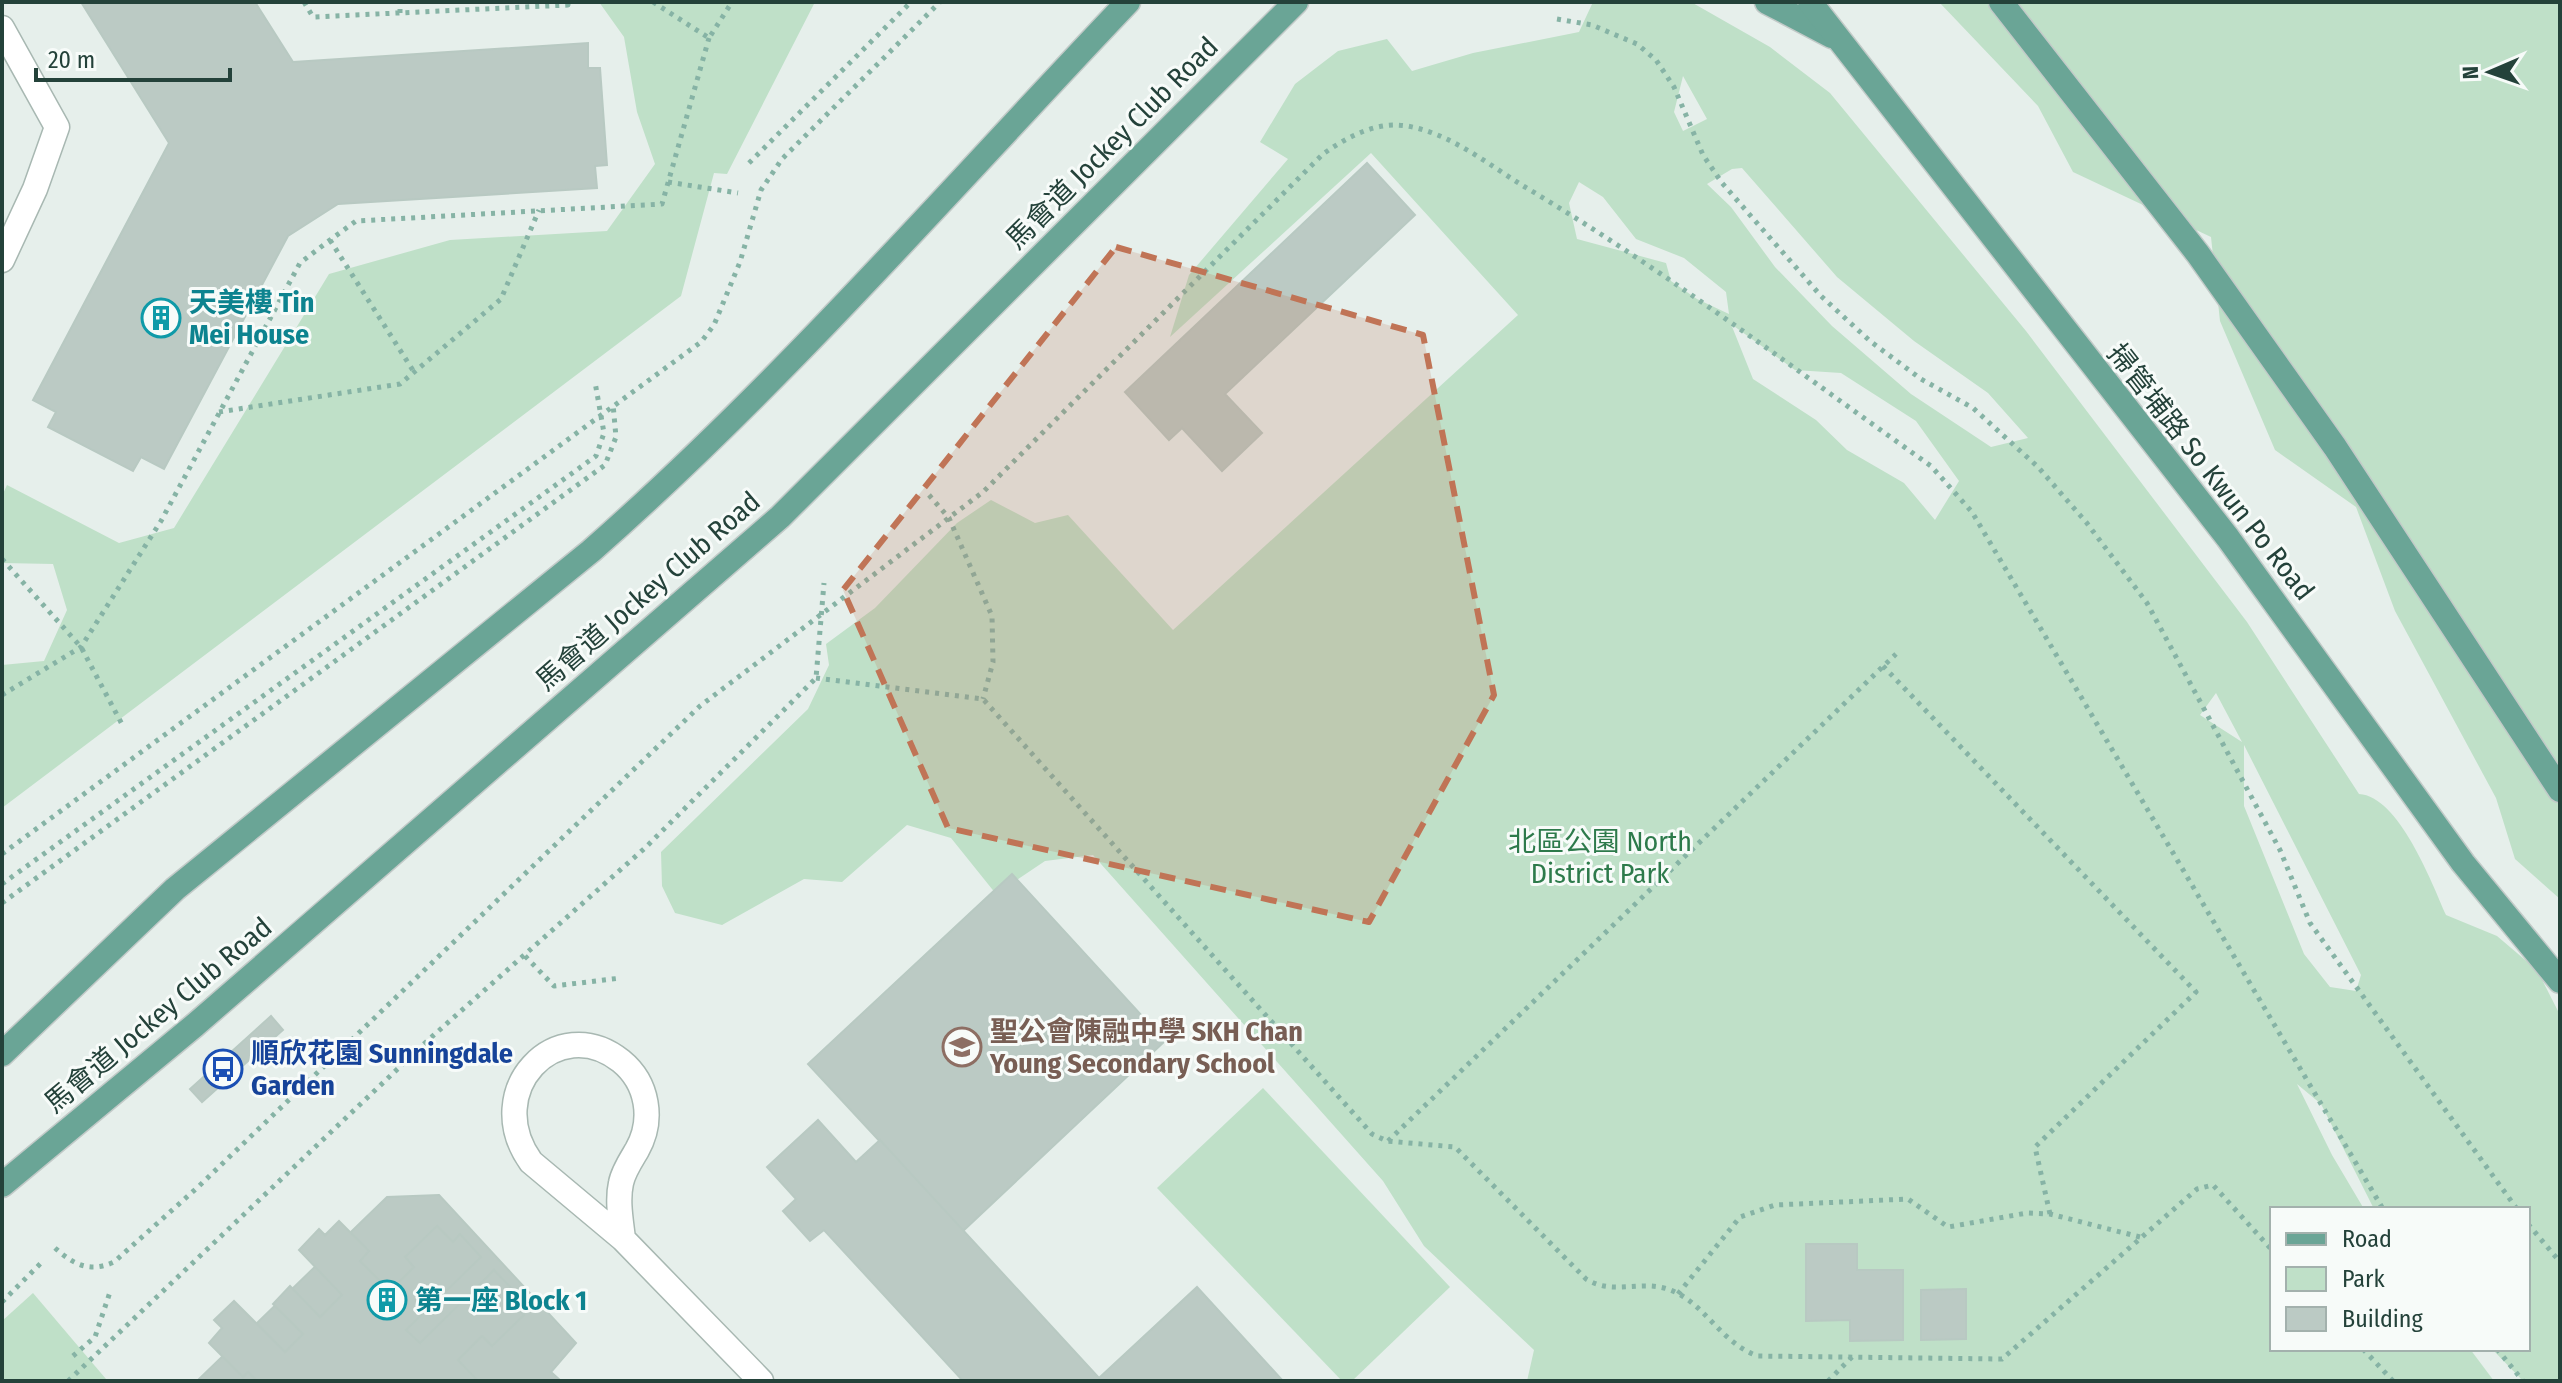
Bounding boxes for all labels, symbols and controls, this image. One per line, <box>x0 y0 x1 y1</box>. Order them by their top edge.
street label: 馬會道 Jockey Club Road <box>999 30 1225 256</box>
scale bar <box>36 32 230 82</box>
north arrow <box>2450 32 2530 112</box>
text: 20 m <box>48 46 95 74</box>
text: N <box>2457 66 2484 80</box>
place label: 天美樓 Tin Mei House <box>189 286 314 351</box>
building icon: 天美樓 Tin Mei House <box>140 297 182 339</box>
street label: 掃管埔路 So Kwun Po Road <box>2101 337 2321 607</box>
street label: 馬會道 Jockey Club Road <box>529 485 767 697</box>
park label: 北區公園 North District Park <box>1508 825 1692 890</box>
street label: 馬會道 Jockey Club Road <box>38 910 278 1120</box>
place label: 聖公會陳融中學 SKH Chan Young Secondary School <box>989 1015 1303 1080</box>
school or university icon: 聖公會陳融中學 SKH Chan Young Secondary School <box>941 1026 983 1068</box>
place label: 順欣花園 Sunningdale Garden <box>251 1037 513 1102</box>
bus stop icon: 順欣花園 Sunningdale Garden <box>202 1048 244 1090</box>
legend <box>2270 1207 2530 1351</box>
text: Road <box>2342 1225 2392 1253</box>
text: Park <box>2342 1265 2385 1293</box>
building icon: 第一座 Block 1 <box>366 1279 408 1321</box>
place label: 第一座 Block 1 <box>415 1284 587 1317</box>
text: Building <box>2342 1305 2424 1333</box>

